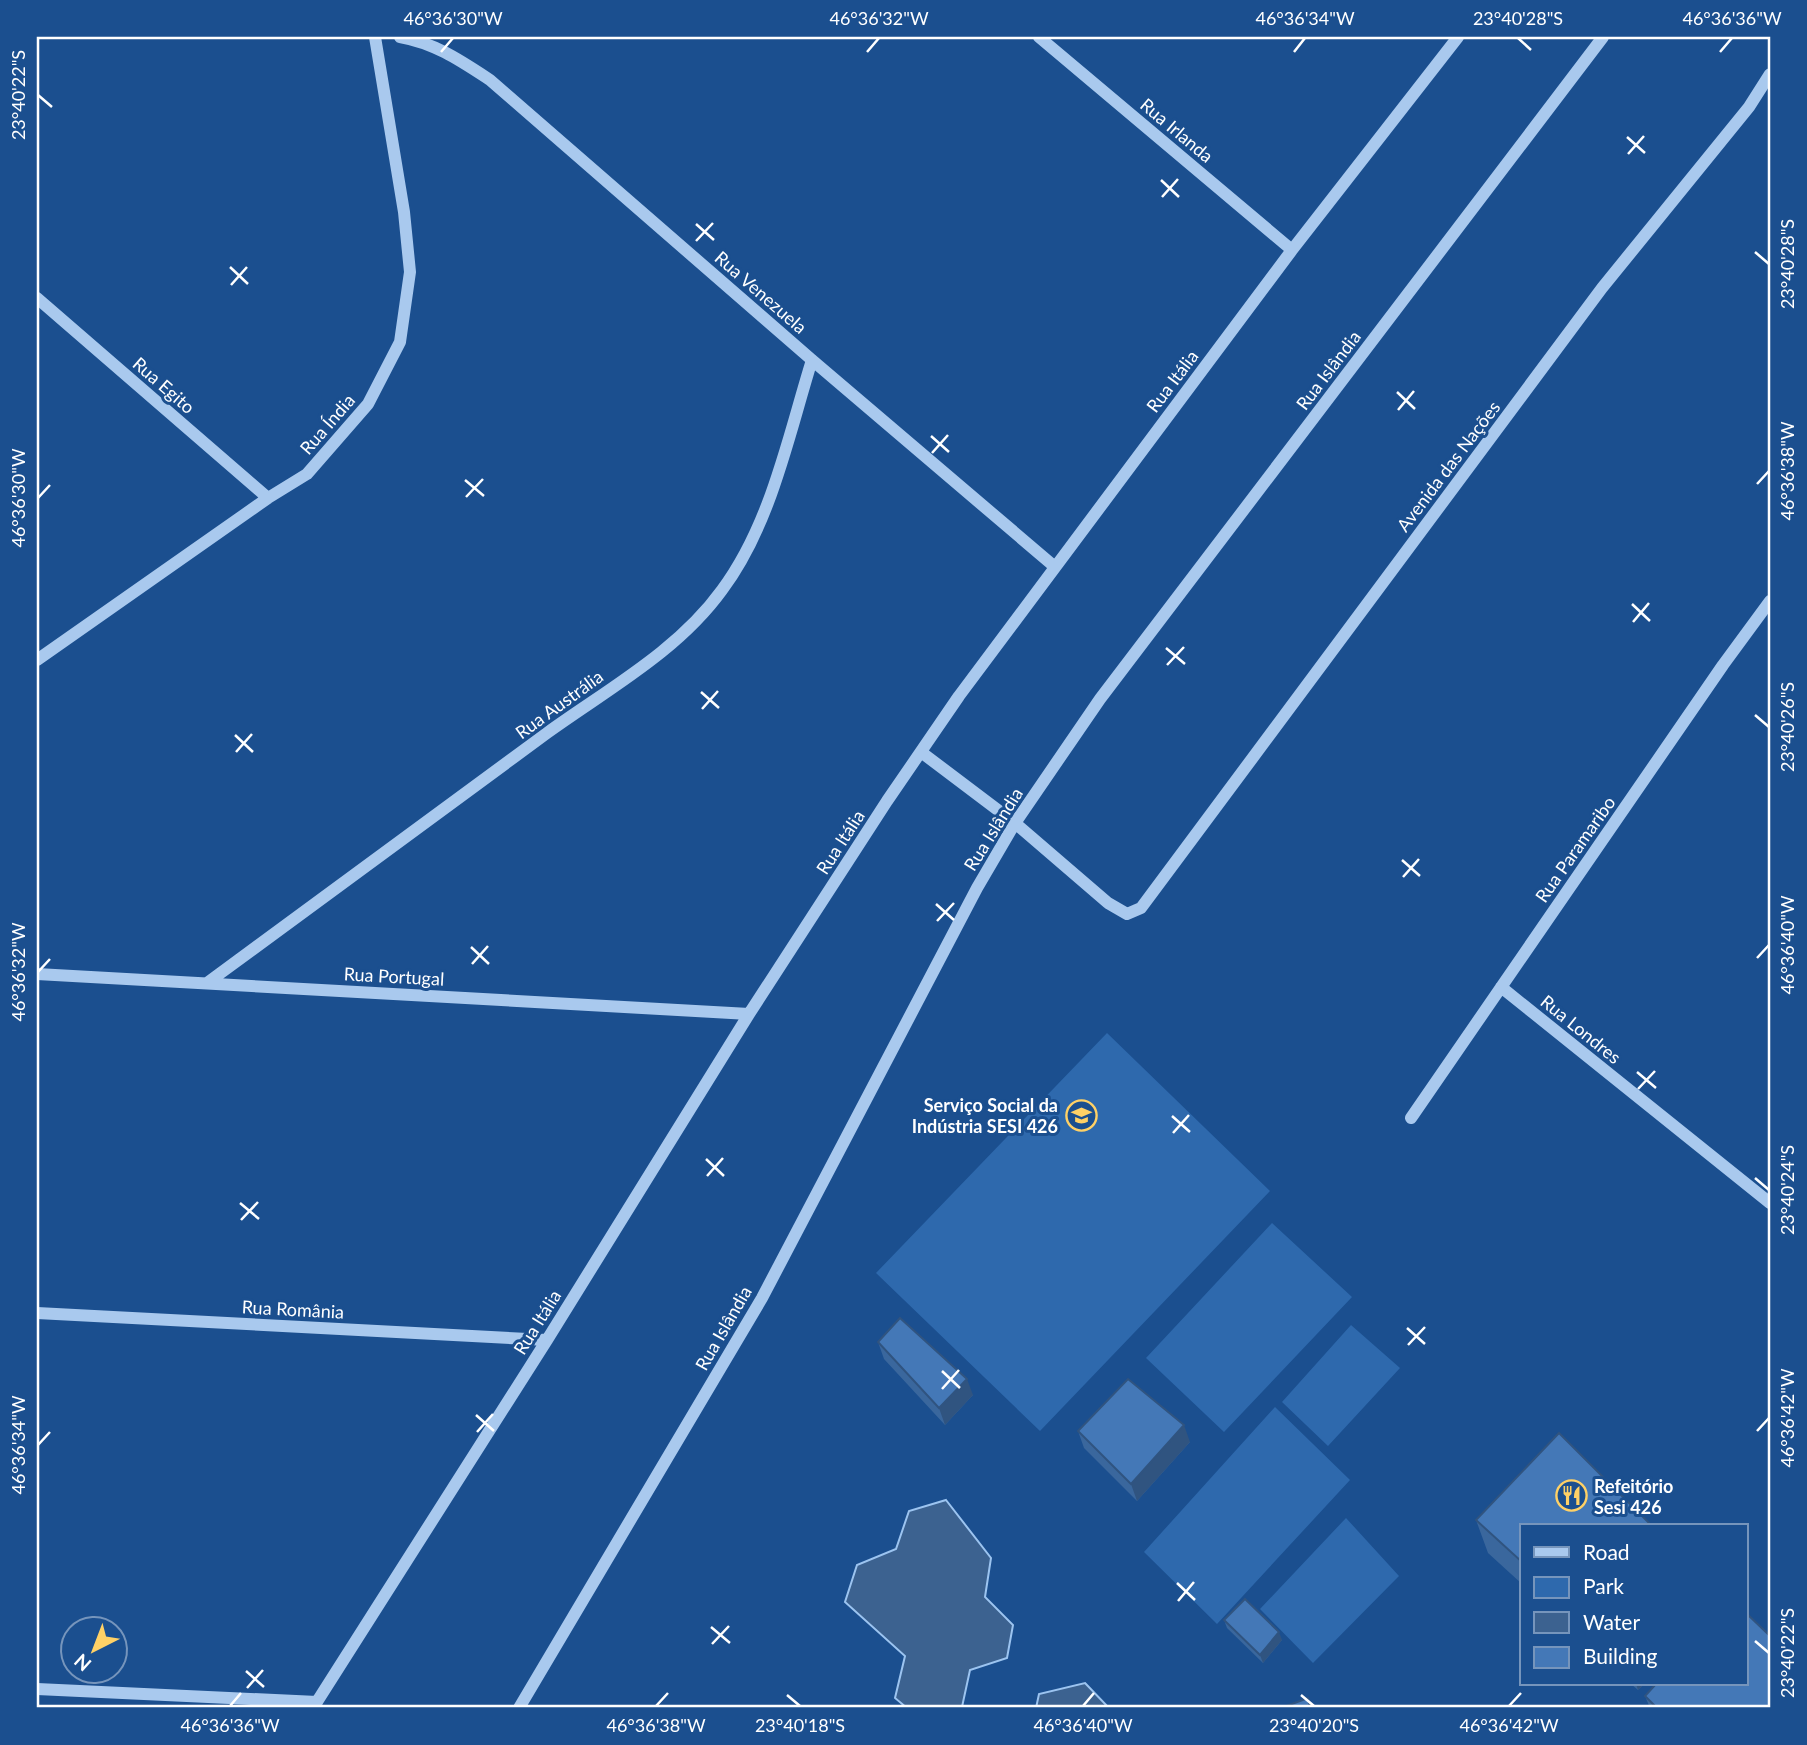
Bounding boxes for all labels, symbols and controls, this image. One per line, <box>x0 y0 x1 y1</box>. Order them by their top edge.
text: 46°36'30"W <box>403 7 503 29</box>
text: 46°36'32"W <box>829 7 929 29</box>
text: 46°36'34"W <box>1255 7 1355 29</box>
text: 23°40'28"S <box>1473 7 1563 29</box>
text: 46°36'36"W <box>1682 7 1782 29</box>
text: 23°40'22"S <box>7 50 29 140</box>
street label: Rua Irlanda <box>1136 93 1218 167</box>
text: 23°40'28"S <box>1776 219 1798 309</box>
street label: Rua Venezuela <box>711 246 811 338</box>
street label: Rua Islândia <box>1291 326 1365 414</box>
street label: Rua Itália <box>1141 346 1203 416</box>
street label: Rua Egito <box>129 352 199 418</box>
street label: Rua Índia <box>295 389 359 459</box>
street label: Avenida das Nações <box>1392 396 1504 536</box>
text: 46°36'38"W <box>1776 421 1798 521</box>
text: 46°36'30"W <box>7 448 29 548</box>
street label: Rua Austrália <box>511 665 607 743</box>
text: 23°40'26"S <box>1776 682 1798 772</box>
street label: Rua Islândia <box>959 783 1027 875</box>
street label: Rua Paramaribo <box>1530 792 1620 906</box>
street label: Rua Itália <box>811 806 869 878</box>
text: 46°36'40"W <box>1776 895 1798 995</box>
text: 46°36'32"W <box>7 922 29 1022</box>
street label: Rua Portugal <box>343 962 445 990</box>
street label: Rua Londres <box>1536 990 1626 1068</box>
place label: Serviço Social da Indústria SESI 426 <box>912 1094 1058 1137</box>
school or university icon: Serviço Social da Indústria SESI 426 <box>1064 1098 1098 1132</box>
text: 23°40'24"S <box>1776 1145 1798 1235</box>
street label: Rua Islândia <box>690 1282 756 1374</box>
street label: Rua Itália <box>509 1286 565 1358</box>
street label: Rua România <box>241 1295 345 1323</box>
text: 46°36'42"W <box>1776 1368 1798 1468</box>
text: 46°36'34"W <box>7 1395 29 1495</box>
place label: Refeitório Sesi 426 <box>1594 1475 1673 1518</box>
restaurant icon: Refeitório Sesi 426 <box>1554 1479 1588 1513</box>
legend <box>1520 1524 1748 1686</box>
text: Road <box>1583 1539 1630 1564</box>
text: Park <box>1583 1573 1624 1598</box>
text: 23°40'22"S <box>1776 1608 1798 1698</box>
text: Water <box>1583 1609 1640 1634</box>
north arrow <box>60 1616 130 1686</box>
text: Building <box>1583 1643 1658 1668</box>
text: N <box>69 1650 95 1676</box>
text: 46°36'36"W <box>180 1714 280 1736</box>
text: 46°36'38"W <box>606 1714 706 1736</box>
text: 23°40'18"S <box>755 1714 845 1736</box>
text: 46°36'40"W <box>1033 1714 1133 1736</box>
text: 23°40'20"S <box>1269 1714 1359 1736</box>
text: 46°36'42"W <box>1459 1714 1559 1736</box>

